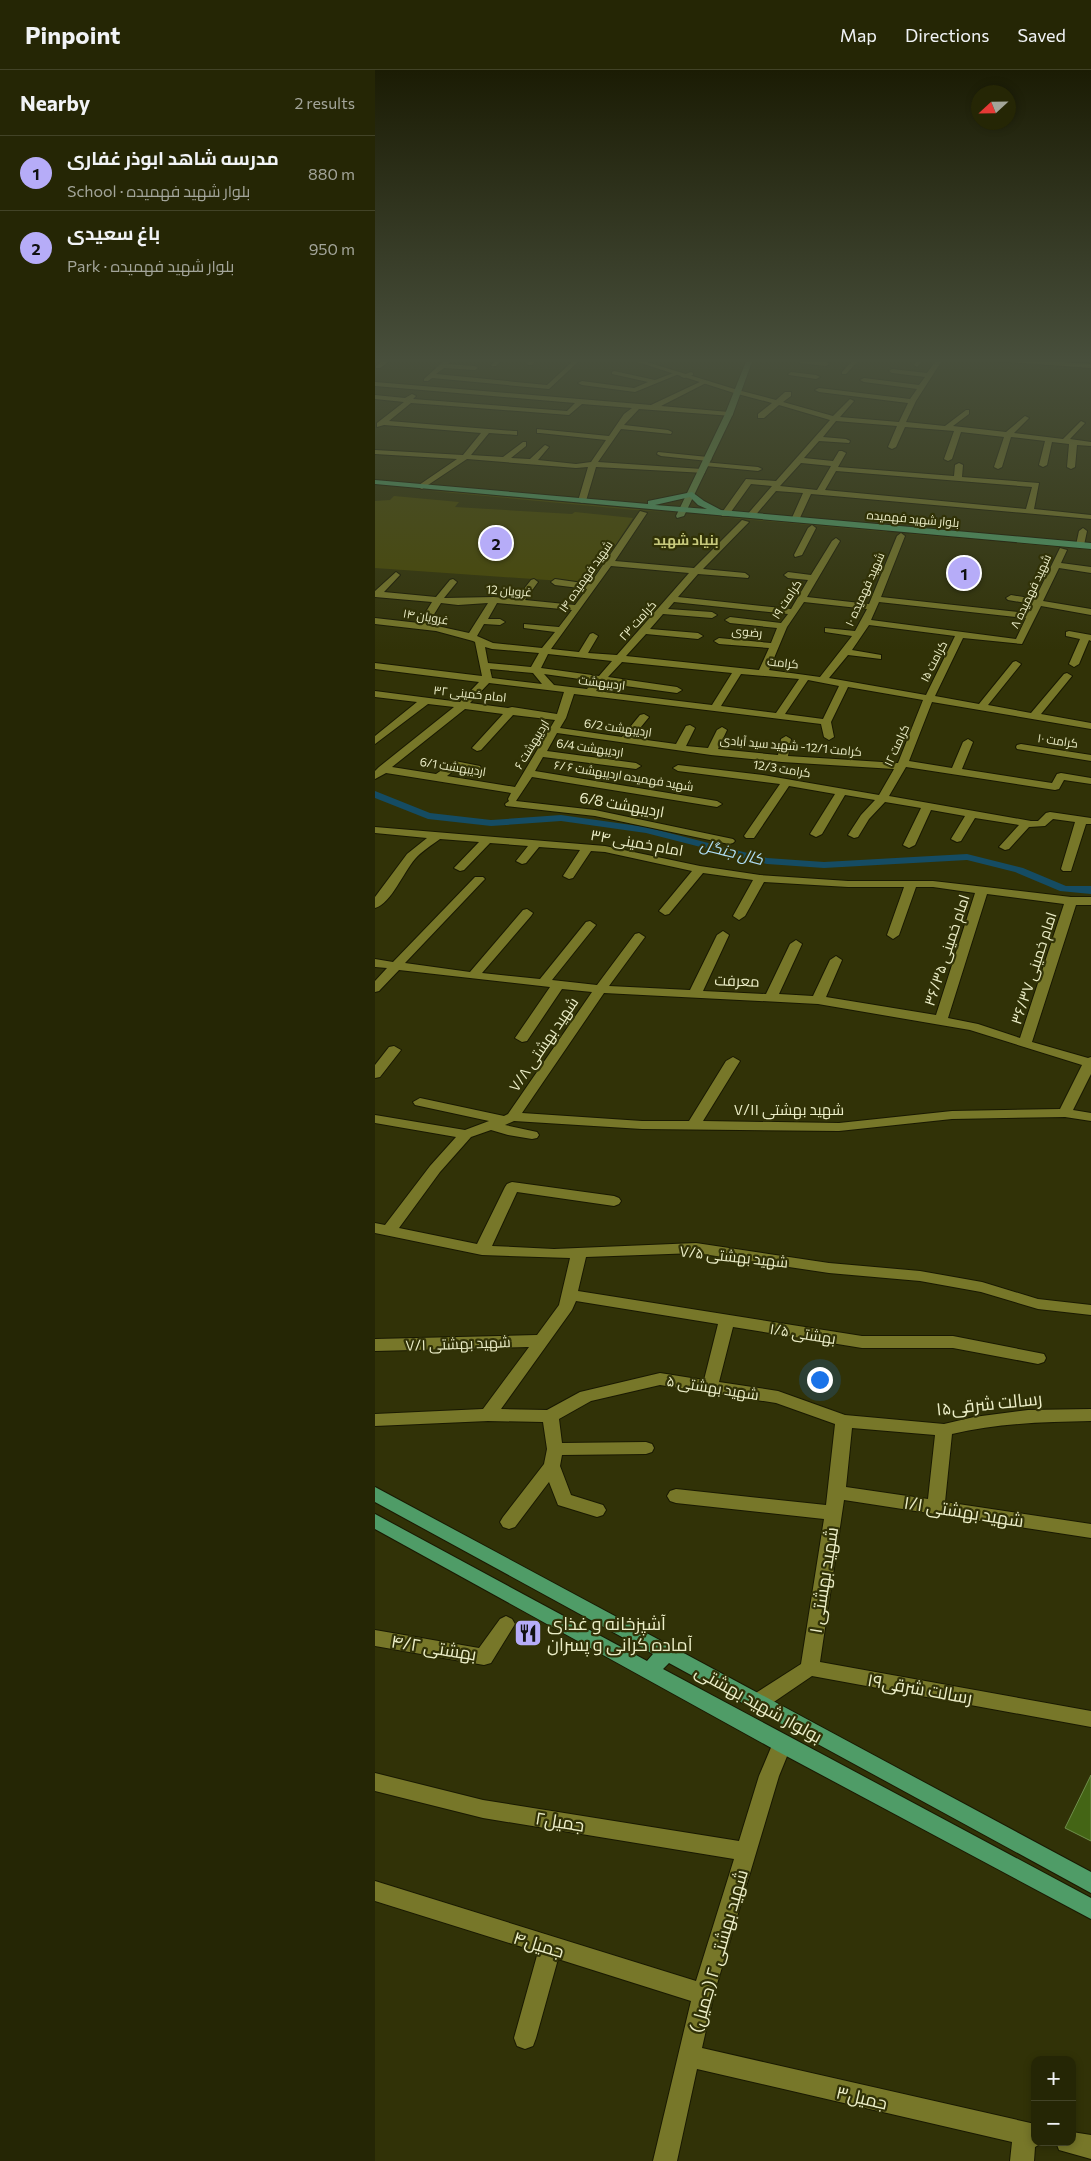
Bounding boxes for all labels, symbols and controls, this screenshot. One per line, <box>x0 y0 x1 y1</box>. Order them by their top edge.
text: Pinpoint <box>25 20 120 49</box>
text: Map <box>840 24 877 46</box>
text: Directions <box>905 24 989 46</box>
text: Saved <box>1017 24 1066 46</box>
north arrow <box>971 85 1016 130</box>
text: Nearby <box>20 90 90 115</box>
text: 2 results <box>294 93 355 112</box>
text: مدرسه شاهد ابوذر غفاری <box>67 146 279 169</box>
text: 1 <box>32 164 40 183</box>
text: 880 m <box>308 164 355 183</box>
text: School · بلوار شهید فهمیده <box>67 181 250 200</box>
text: باغ سعیدی <box>67 221 160 244</box>
text: 2 <box>31 239 41 258</box>
text: 950 m <box>309 239 355 258</box>
text: Park · بلوار شهید فهمیده <box>67 256 234 275</box>
street label: بلوار شهید فهمیده <box>866 507 960 530</box>
pin: 2 <box>480 524 512 562</box>
district label: بنیاد شهید <box>653 531 719 549</box>
street label: شهید فهمیده ۱۴ <box>555 537 616 615</box>
street label: شهید فهمیده ۱۰ <box>841 550 887 629</box>
street label: شهید فهمیده ۸ <box>1007 552 1054 631</box>
pin: 1 <box>948 554 980 592</box>
street label: کرامت ۱۹ <box>768 577 805 622</box>
street label: غرویان 12 <box>485 581 532 600</box>
street label: کرامت ۲۳ <box>616 597 659 643</box>
street label: غرویان ۱۴ <box>402 605 450 627</box>
street label: رضوی <box>731 623 763 640</box>
street label: کرامت ۱۵ <box>917 638 950 684</box>
street label: کرامت <box>766 653 800 672</box>
street label: اردیبهشت <box>578 672 626 693</box>
street label: امام خمینی ۳۲ <box>433 682 507 706</box>
street label: اردیبهشت 6/2 <box>583 715 653 740</box>
street label: اردیبهشت ۶ <box>511 717 552 772</box>
street label: کرامت ۱۲ <box>881 722 912 768</box>
street label: کرامت ۱۰ <box>1037 730 1079 751</box>
street label: کرامت 12/1- شهید سید آبادی <box>719 732 863 759</box>
street label: اردیبهشت 6/4 <box>555 735 625 760</box>
street label: اردیبهشت 6/1 <box>419 754 487 779</box>
street label: شهید فهمیده اردیبهشت ۶ /۶ <box>553 757 695 794</box>
street label: کرامت 12/3 <box>752 757 812 780</box>
street label: اردیبهشت 6/8 <box>578 788 666 822</box>
street label: امام خمینی ۳۴ <box>589 825 685 861</box>
water label: کال جنگل <box>698 834 766 869</box>
street label: امام خمینی ۳۶/۳۵ <box>920 892 974 1009</box>
street label: امام خمینی ۳۶/۳۷ <box>1006 909 1062 1027</box>
street label: معرفت <box>714 970 760 991</box>
street label: شهید بهشتی ۷/۸ <box>505 993 583 1096</box>
street label: شهید بهشتی ۷/۱۱ <box>734 1100 844 1120</box>
street label: شهید بهشتی ۷/۵ <box>679 1241 789 1273</box>
street label: بهشتی ۱/۵ <box>768 1319 837 1349</box>
street label: شهید بهشتی ۷/۱ <box>405 1332 511 1356</box>
your location <box>807 1367 833 1393</box>
street label: شهید بهشتی ۵ <box>665 1371 760 1405</box>
street label: رسالت شرقی۱۵ <box>935 1386 1043 1421</box>
street label: شهید بهشتی ۱/۱ <box>902 1491 1026 1532</box>
street label: شهید بهشتی ۱ <box>804 1525 843 1635</box>
place label: آشپزخانه و غذای آماده کرانی و پسران <box>547 1612 693 1657</box>
restaurant icon: آشپزخانه و غذای آماده کرانی و پسران <box>513 1618 543 1648</box>
street label: بهشتی ۴/۲ <box>390 1629 478 1666</box>
street label: بولوار شهید بهشتی <box>691 1659 826 1748</box>
street label: رسالت شرقی۱۹ <box>866 1668 974 1709</box>
street label: جمیل۲ <box>534 1806 586 1837</box>
street label: شهید بهشتی ۲ (جمیل) <box>684 1867 753 2035</box>
street label: جمیل۴ <box>511 1926 567 1963</box>
map controls <box>1031 2056 1076 2146</box>
button: + <box>1031 2056 1076 2101</box>
street label: جمیل۳ <box>834 2080 890 2115</box>
button: − <box>1031 2101 1076 2146</box>

